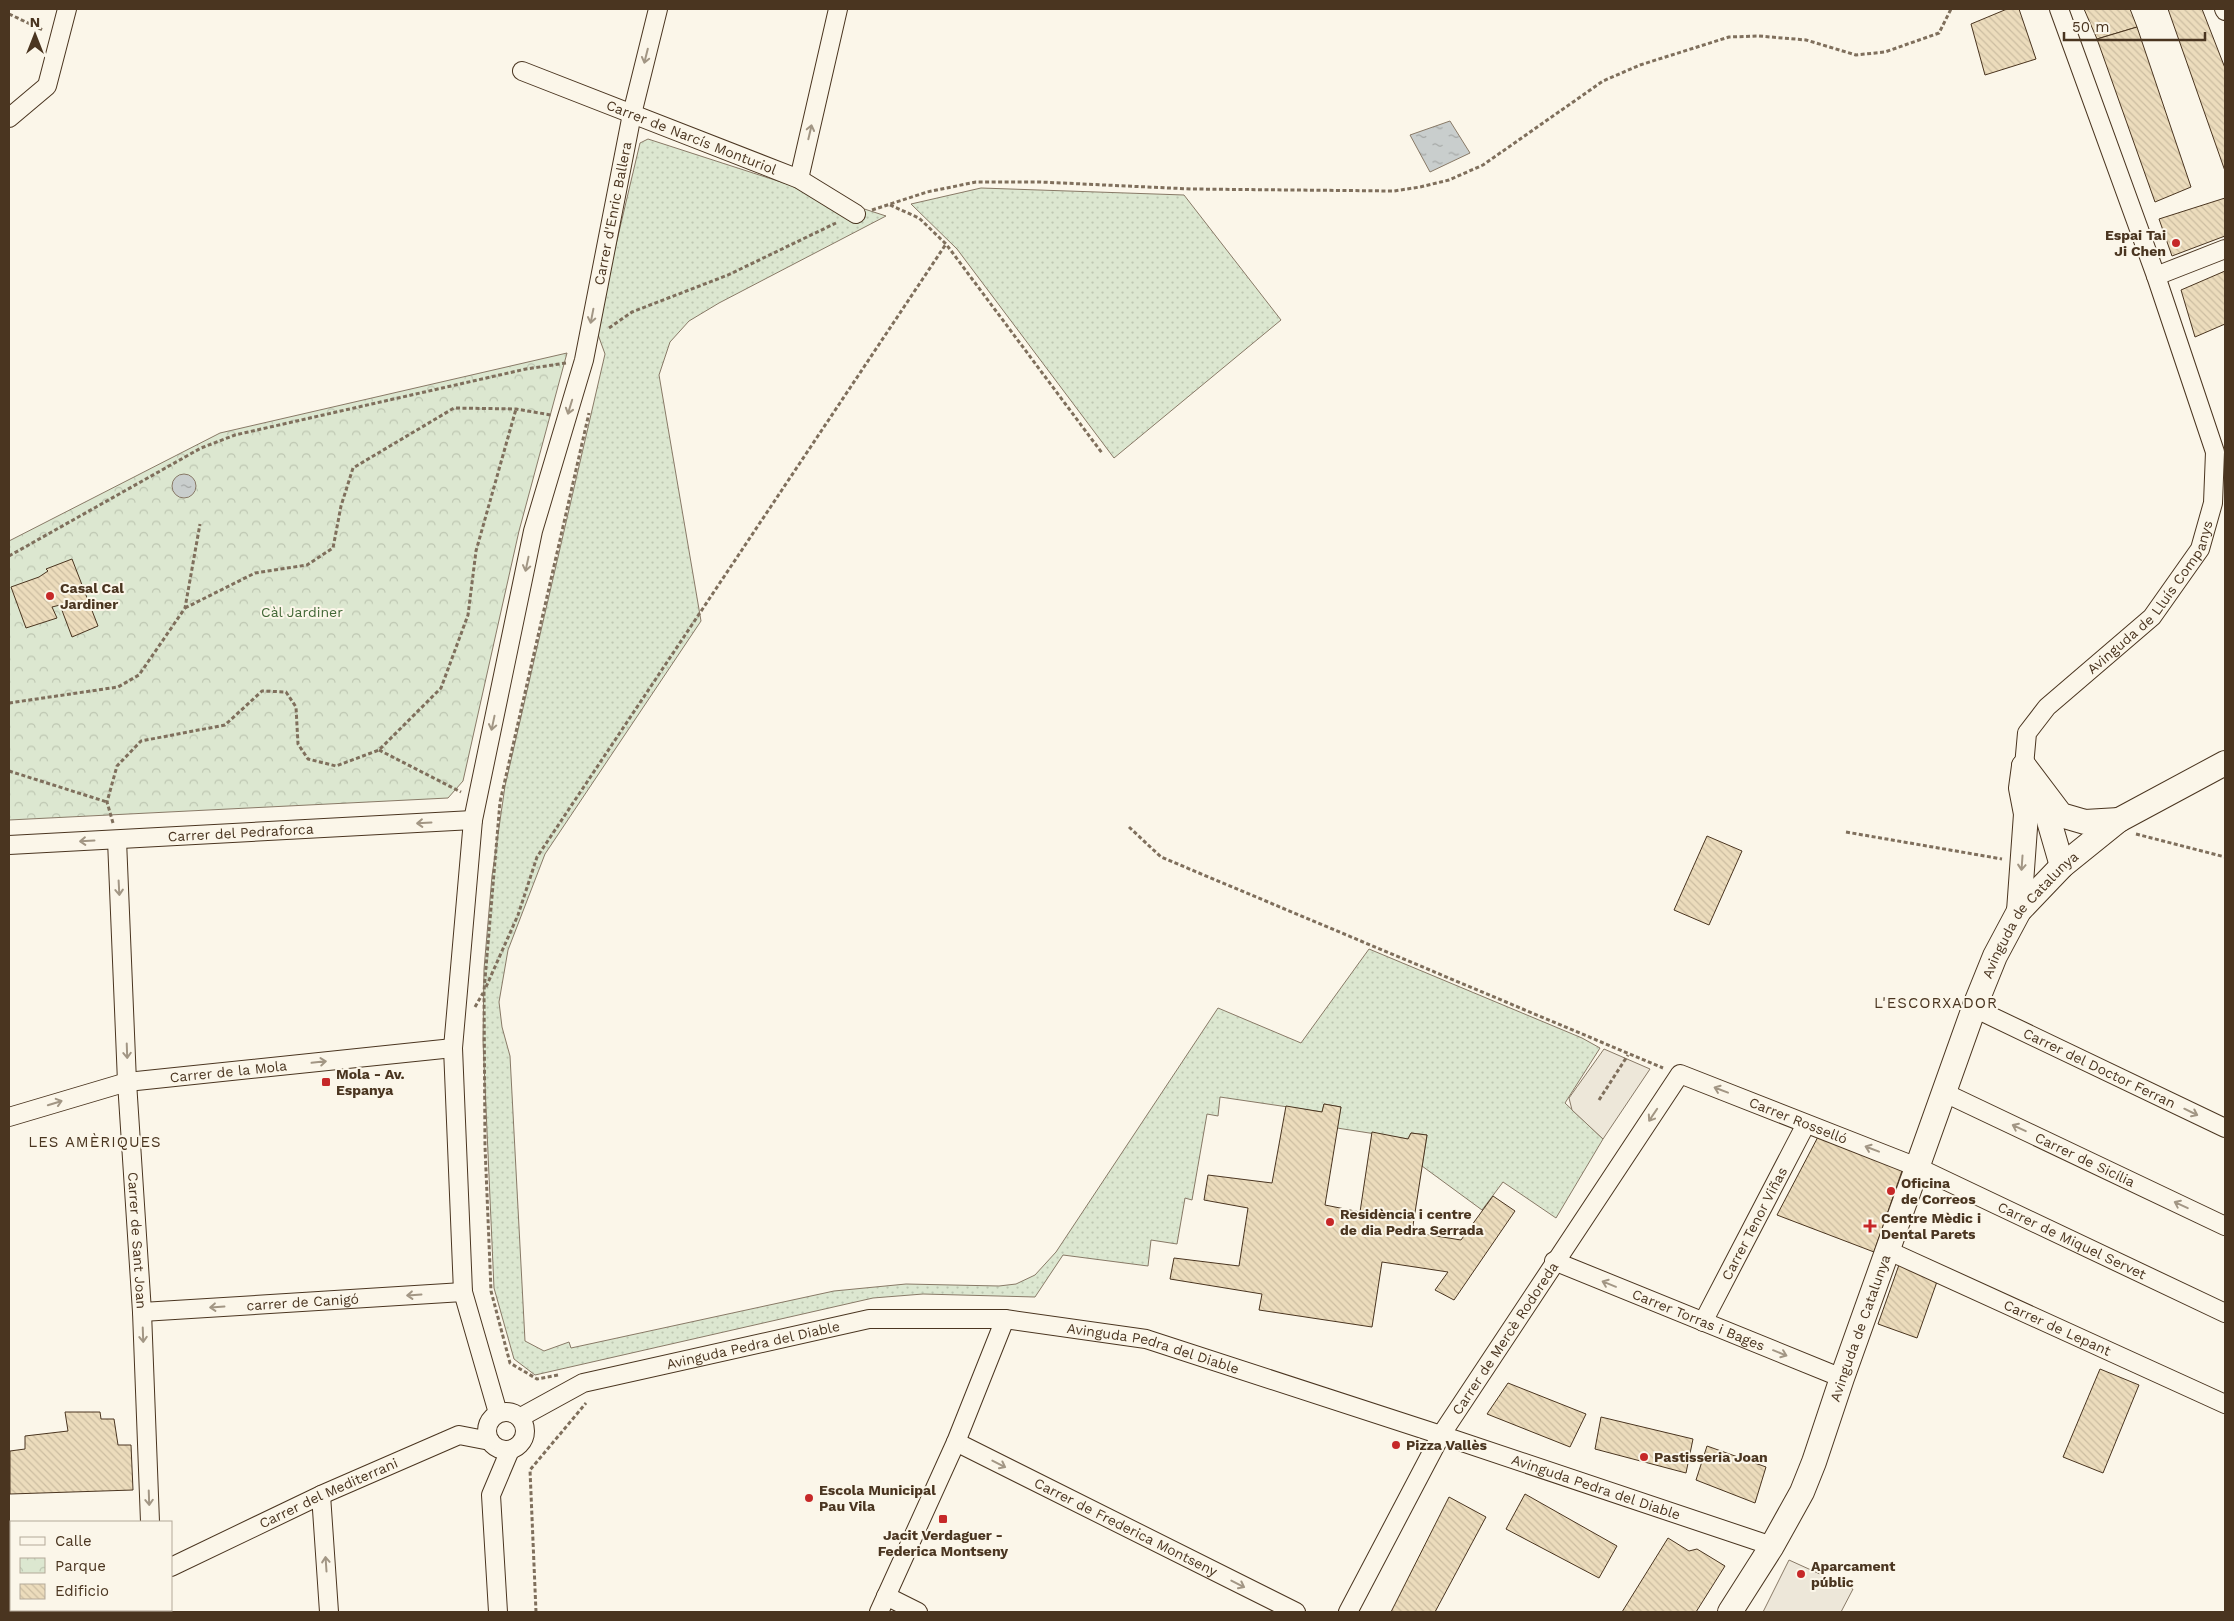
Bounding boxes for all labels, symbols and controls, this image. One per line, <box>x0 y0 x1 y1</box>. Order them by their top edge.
north arrow <box>10 10 60 60</box>
scale bar <box>2064 10 2205 42</box>
text: N <box>30 14 40 30</box>
text: 50 m <box>2072 18 2109 36</box>
one-way arrow <box>641 48 650 64</box>
street label: Carrer de Narcís Monturiol <box>604 97 780 178</box>
one-way arrow <box>806 124 815 140</box>
street label: Carrer d'Enric Ballera <box>591 140 634 287</box>
place label: Espai Tai Ji Chen <box>2105 227 2166 259</box>
marker: Espai Tai Ji Chen <box>2170 237 2182 249</box>
one-way arrow <box>587 308 597 324</box>
one-way arrow <box>564 399 574 415</box>
street label: Avinguda de Lluís Companys <box>2084 519 2216 677</box>
one-way arrow <box>521 555 531 571</box>
place label: Casal Cal Jardiner <box>60 580 124 612</box>
marker: Casal Cal Jardiner <box>44 590 56 602</box>
park label: Càl Jardiner <box>261 604 343 620</box>
one-way arrow <box>488 714 497 730</box>
one-way arrow <box>416 818 432 827</box>
street label: Carrer del Pedraforca <box>167 821 314 844</box>
one-way arrow <box>79 837 95 846</box>
street label: Avinguda de Catalunya <box>1979 848 2081 981</box>
one-way arrow <box>2018 854 2027 870</box>
one-way arrow <box>115 880 124 896</box>
district label: L'ESCORXADOR <box>1874 994 1998 1012</box>
street label: Carrer del Doctor Ferran <box>2021 1025 2178 1111</box>
one-way arrow <box>122 1043 131 1059</box>
street label: Carrer de la Mola <box>169 1057 288 1085</box>
one-way arrow <box>311 1057 327 1067</box>
place label: Mola - Av. Espanya <box>336 1066 405 1098</box>
marker: Mola - Av. Espanya <box>320 1076 332 1088</box>
one-way arrow <box>1713 1085 1729 1094</box>
street label: Carrer Rosselló <box>1747 1094 1850 1147</box>
one-way arrow <box>47 1097 63 1107</box>
one-way arrow <box>1648 1107 1658 1121</box>
one-way arrow <box>2184 1107 2199 1117</box>
one-way arrow <box>2011 1123 2026 1133</box>
street label: Carrer de Sicília <box>2032 1129 2138 1190</box>
district label: LES AMÈRIQUES <box>28 1133 162 1151</box>
one-way arrow <box>1865 1144 1880 1153</box>
street label: Carrer Tenor Viñas <box>1718 1164 1790 1283</box>
street label: Carrer de Sant Joan <box>125 1171 150 1309</box>
place label: Oficina de Correos <box>1901 1175 1976 1207</box>
marker: Oficina de Correos <box>1885 1185 1897 1197</box>
street label: Carrer de Miquel Servet <box>1995 1198 2149 1282</box>
one-way arrow <box>2174 1200 2189 1210</box>
place label: Residència i centre de dia Pedra Serrada <box>1340 1206 1485 1238</box>
place label: Centre Mèdic i Dental Parets <box>1881 1210 1981 1242</box>
marker: Residència i centre de dia Pedra Serrada <box>1324 1216 1336 1228</box>
marker: Centre Mèdic i Dental Parets <box>1863 1219 1877 1233</box>
street label: Avinguda de Catalunya <box>1827 1252 1893 1404</box>
street label: Carrer de Mercè Rodoreda <box>1449 1259 1561 1418</box>
one-way arrow <box>1602 1279 1617 1288</box>
street label: Carrer Torras i Bages <box>1630 1286 1767 1354</box>
street label: carrer de Canigó <box>246 1290 359 1313</box>
one-way arrow <box>406 1290 422 1299</box>
street label: Carrer de Lepant <box>2001 1296 2114 1359</box>
one-way arrow <box>209 1303 225 1312</box>
street label: Avinguda Pedra del Diable <box>665 1318 841 1372</box>
street label: Avinguda Pedra del Diable <box>1066 1320 1241 1377</box>
one-way arrow <box>139 1327 148 1343</box>
one-way arrow <box>1772 1349 1787 1359</box>
place label: Pizza Vallès <box>1406 1437 1488 1453</box>
marker: Pizza Vallès <box>1390 1439 1402 1451</box>
place label: Pastisseria Joan <box>1654 1449 1768 1465</box>
street label: Avinguda Pedra del Diable <box>1510 1451 1683 1523</box>
marker: Pastisseria Joan <box>1638 1451 1650 1463</box>
street label: Carrer del Mediterrani <box>257 1455 400 1531</box>
one-way arrow <box>991 1459 1006 1469</box>
street label: Carrer de Frederica Montseny <box>1032 1474 1221 1580</box>
place label: Escola Municipal Pau Vila <box>819 1482 936 1514</box>
one-way arrow <box>144 1489 154 1505</box>
marker: Escola Municipal Pau Vila <box>803 1492 815 1504</box>
marker: Jacit Verdaguer - Federica Montseny <box>937 1513 949 1525</box>
legend <box>10 1521 172 1611</box>
place label: Jacit Verdaguer - Federica Montseny <box>878 1527 1008 1559</box>
text: Calle <box>55 1532 92 1550</box>
one-way arrow <box>321 1556 330 1572</box>
text: Parque <box>55 1557 106 1575</box>
place label: Aparcament públic <box>1811 1558 1895 1590</box>
marker: Aparcament públic <box>1795 1568 1807 1580</box>
one-way arrow <box>1231 1579 1246 1589</box>
text: Edificio <box>55 1582 109 1600</box>

